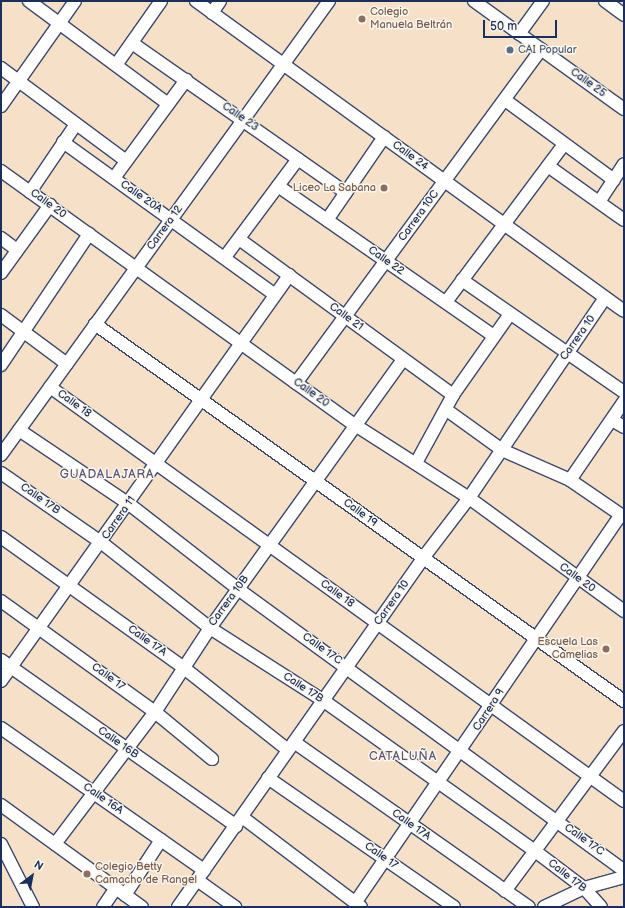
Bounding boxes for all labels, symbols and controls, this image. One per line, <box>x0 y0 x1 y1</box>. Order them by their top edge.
place label: Colegio Manuela Beltrán <box>370 6 452 32</box>
scale bar <box>485 12 559 38</box>
marker: Colegio Manuela Beltrán <box>357 14 367 24</box>
text: 50 m <box>490 19 517 34</box>
place label: CAI Popular <box>518 43 577 57</box>
marker: CAI Popular <box>505 45 515 55</box>
street label: Calle 25 <box>567 66 609 100</box>
street label: Calle 23 <box>219 100 261 134</box>
street label: Calle 24 <box>389 138 431 174</box>
street label: Calle 20A <box>118 178 164 216</box>
place label: Liceo La Sabana <box>293 181 376 195</box>
marker: Liceo La Sabana <box>379 183 389 193</box>
street label: Calle 20 <box>27 187 69 221</box>
street label: Carrera 10C <box>396 188 442 244</box>
street label: Carrera 12 <box>144 203 186 253</box>
street label: Calle 22 <box>365 244 407 278</box>
street label: Calle 21 <box>326 300 366 334</box>
street label: Carrera 10 <box>558 313 598 363</box>
street label: Calle 20 <box>290 376 332 410</box>
street label: Calle 18 <box>54 387 94 421</box>
district label: GUADALAJARA <box>60 468 154 482</box>
street label: Calle 17B <box>18 481 62 517</box>
street label: Carrera 11 <box>99 494 139 542</box>
street label: Calle 19 <box>340 496 380 530</box>
street label: Calle 20 <box>556 561 598 595</box>
street label: Carrera 10B <box>206 573 252 629</box>
street label: Calle 18 <box>317 577 357 611</box>
street label: Carrera 10 <box>372 578 412 628</box>
street label: Calle 17A <box>125 623 169 659</box>
street label: Calle 17C <box>300 630 344 668</box>
place label: Escuela Las Camelias <box>538 636 598 662</box>
marker: Escuela Las Camelias <box>601 644 611 654</box>
street label: Calle 17 <box>89 660 127 694</box>
street label: Calle 17B <box>280 670 326 706</box>
street label: Carrera 9 <box>471 686 507 734</box>
street label: Calle 16B <box>95 724 141 762</box>
district label: CATALUÑA <box>369 750 437 764</box>
street label: Calle 16A <box>80 780 126 818</box>
street label: Calle 17A <box>389 807 433 843</box>
street label: Calle 17C <box>562 821 606 859</box>
street label: Calle 17 <box>362 840 400 872</box>
north arrow <box>12 856 52 896</box>
street label: Calle 17B <box>545 857 589 895</box>
text: N <box>32 858 46 873</box>
place label: Colegio Betty Camacho de Rangel <box>95 861 197 887</box>
marker: Colegio Betty Camacho de Rangel <box>82 869 92 879</box>

